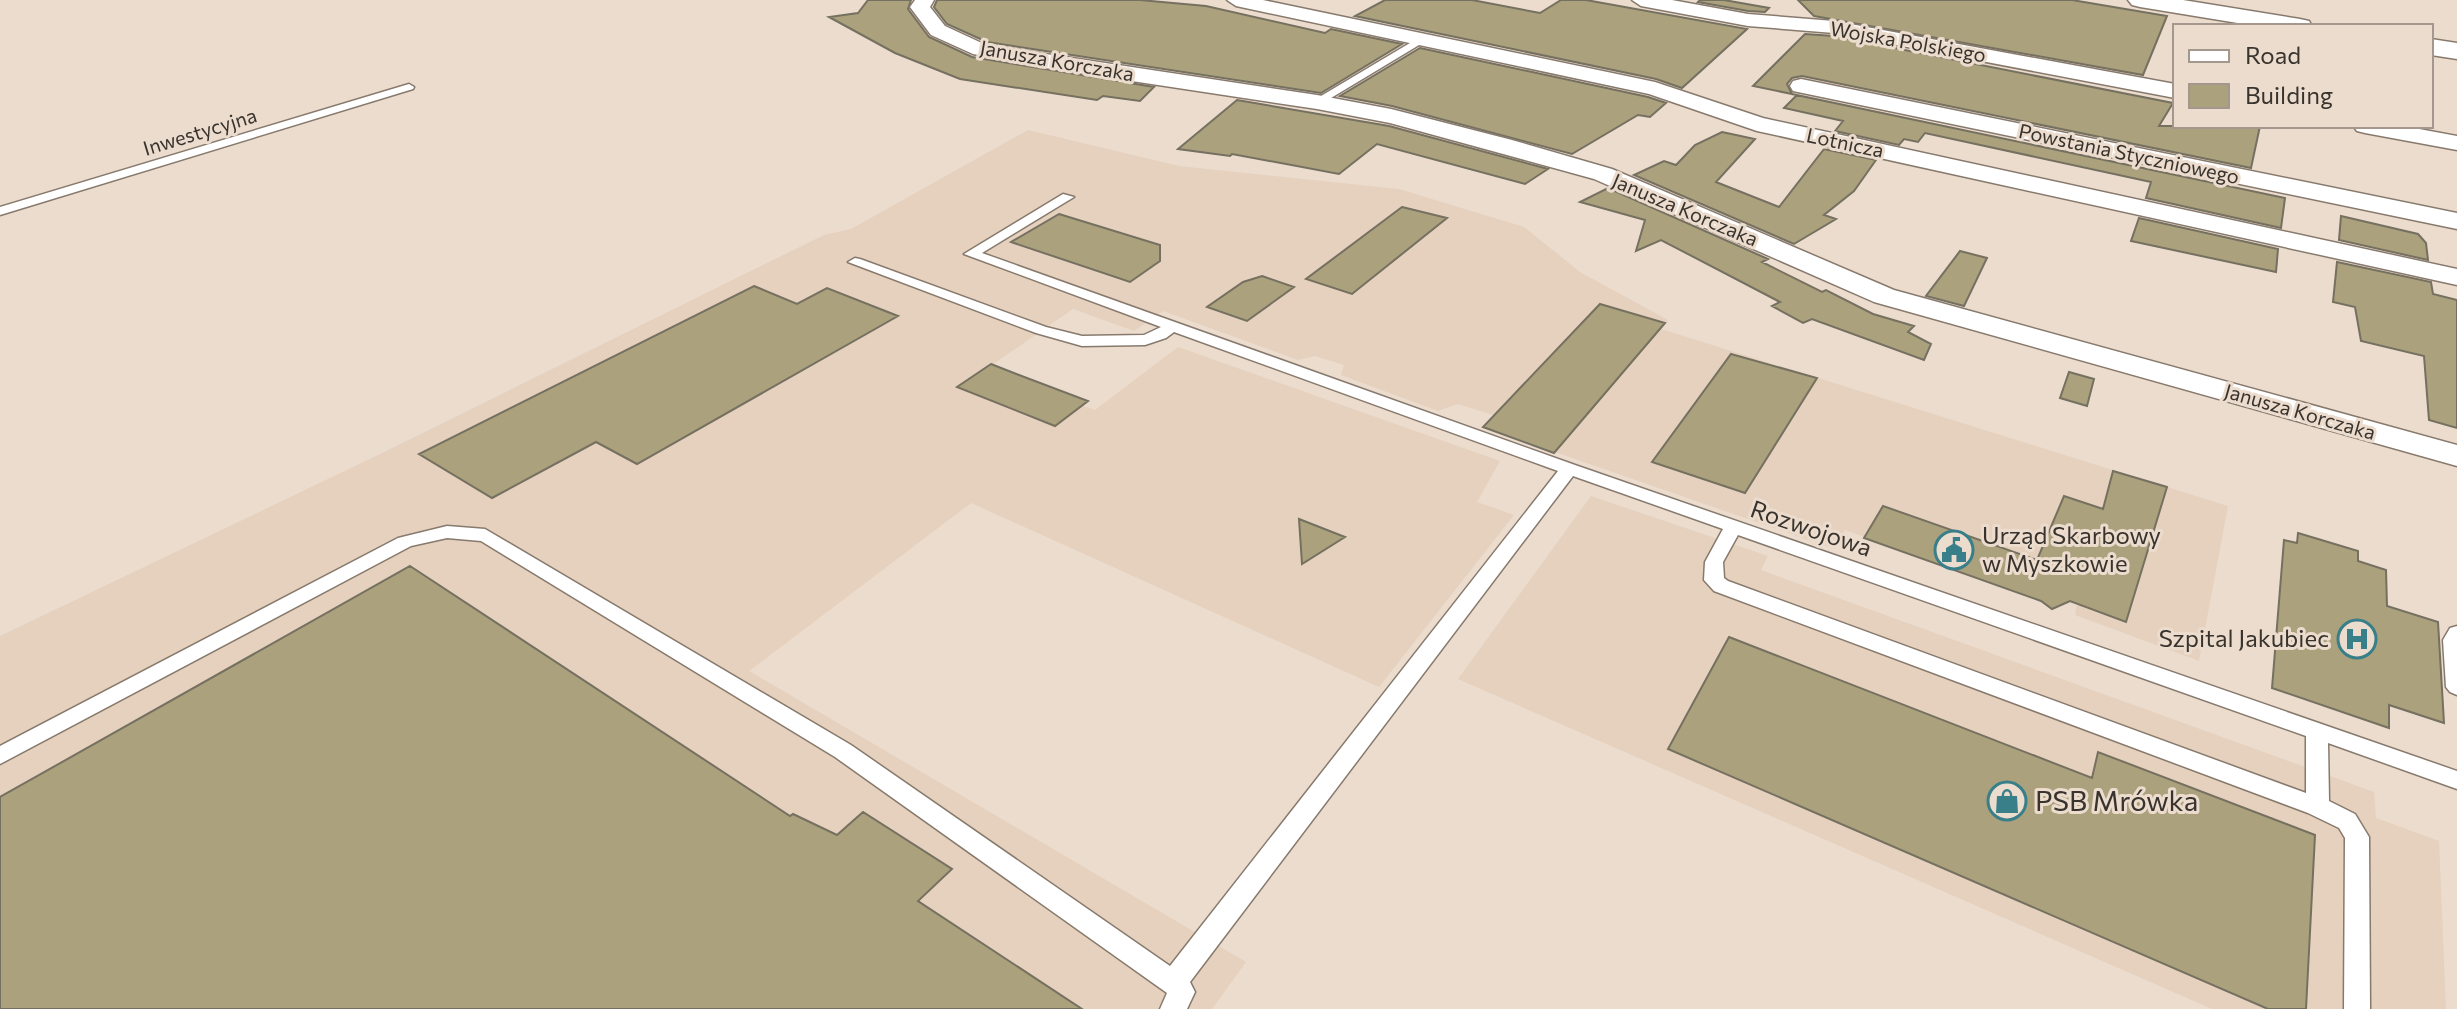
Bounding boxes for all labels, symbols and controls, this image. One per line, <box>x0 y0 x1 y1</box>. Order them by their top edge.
street label: Wojska Polskiego <box>1828 16 1988 67</box>
legend <box>2173 24 2433 128</box>
street label: Janusza Korczaka <box>978 35 1136 85</box>
text: Road <box>2245 40 2301 69</box>
text: Building <box>2245 80 2333 109</box>
street label: Inwestycyjna <box>140 102 259 160</box>
street label: Powstania Styczniowego <box>2017 118 2242 188</box>
street label: Lotnicza <box>1804 122 1886 162</box>
street label: Janusza Korczaka <box>1609 168 1762 251</box>
street label: Janusza Korczaka <box>2222 378 2379 444</box>
street label: Rozwojowa <box>1747 493 1876 562</box>
place label: Urząd Skarbowy w Myszkowie <box>1982 520 2161 577</box>
public building icon: Urząd Skarbowy w Myszkowie <box>1933 529 1975 571</box>
hospital icon: Szpital Jakubiec <box>2336 618 2378 660</box>
place label: Szpital Jakubiec <box>2159 623 2329 652</box>
shop icon: PSB Mrówka <box>1986 780 2028 822</box>
place label: PSB Mrówka <box>2035 783 2198 817</box>

